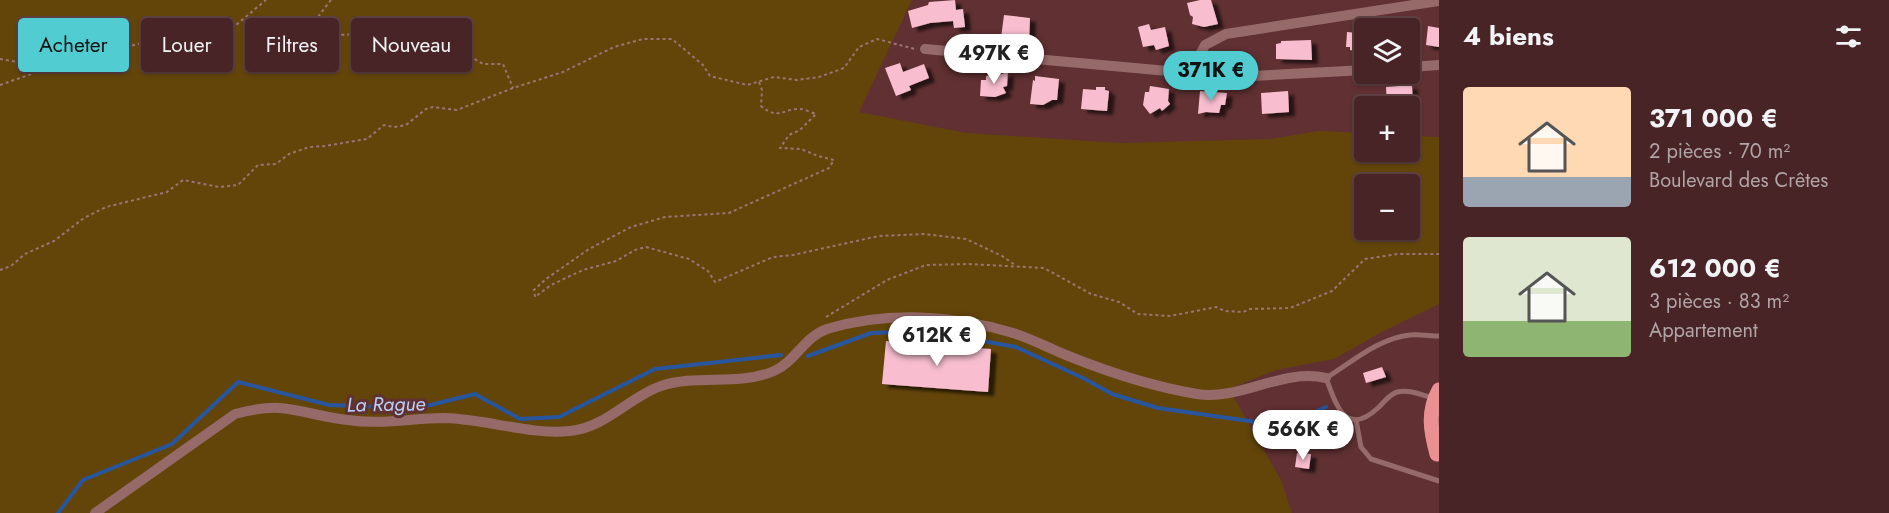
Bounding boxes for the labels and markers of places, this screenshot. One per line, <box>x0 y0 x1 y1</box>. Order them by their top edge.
pin: 497K € <box>945 34 1043 85</box>
pin: 371K € <box>1162 51 1260 102</box>
pin: 612K € <box>888 316 986 367</box>
pin: 566K € <box>1254 410 1352 461</box>

